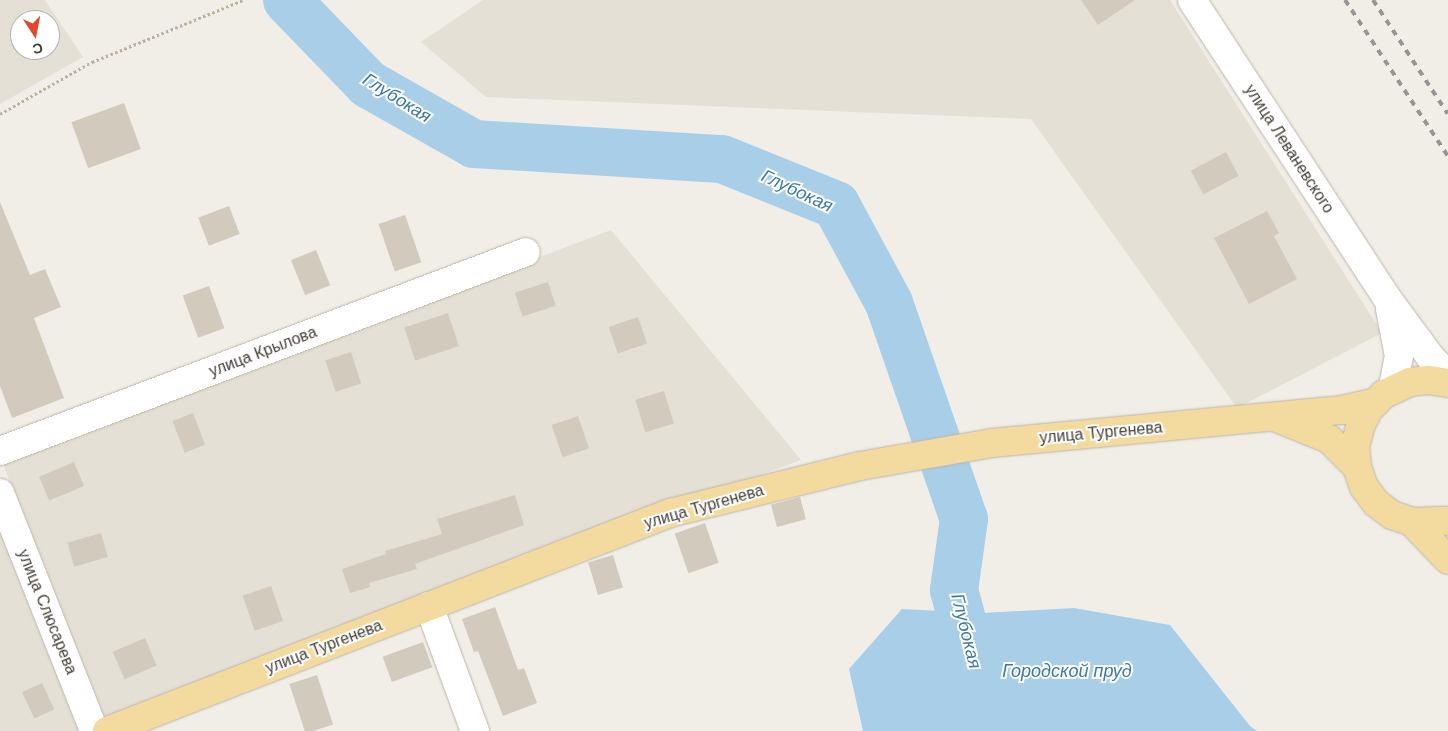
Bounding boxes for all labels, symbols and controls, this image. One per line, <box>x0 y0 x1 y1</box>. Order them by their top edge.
north arrow <box>10 10 60 60</box>
text: С <box>31 40 44 58</box>
water label: Глубокая <box>359 69 435 127</box>
street label: улица Леваневского <box>1240 81 1338 217</box>
water label: Глубокая <box>758 165 836 217</box>
street label: улица Крылова <box>206 323 320 381</box>
street label: улица Тургенева <box>1039 418 1163 448</box>
street label: улица Тургенева <box>642 481 766 533</box>
street label: улица Слюсарева <box>13 547 81 677</box>
water label: Глубокая <box>946 591 986 671</box>
street label: улица Тургенева <box>263 616 385 678</box>
water label: Городской пруд <box>1002 660 1132 682</box>

